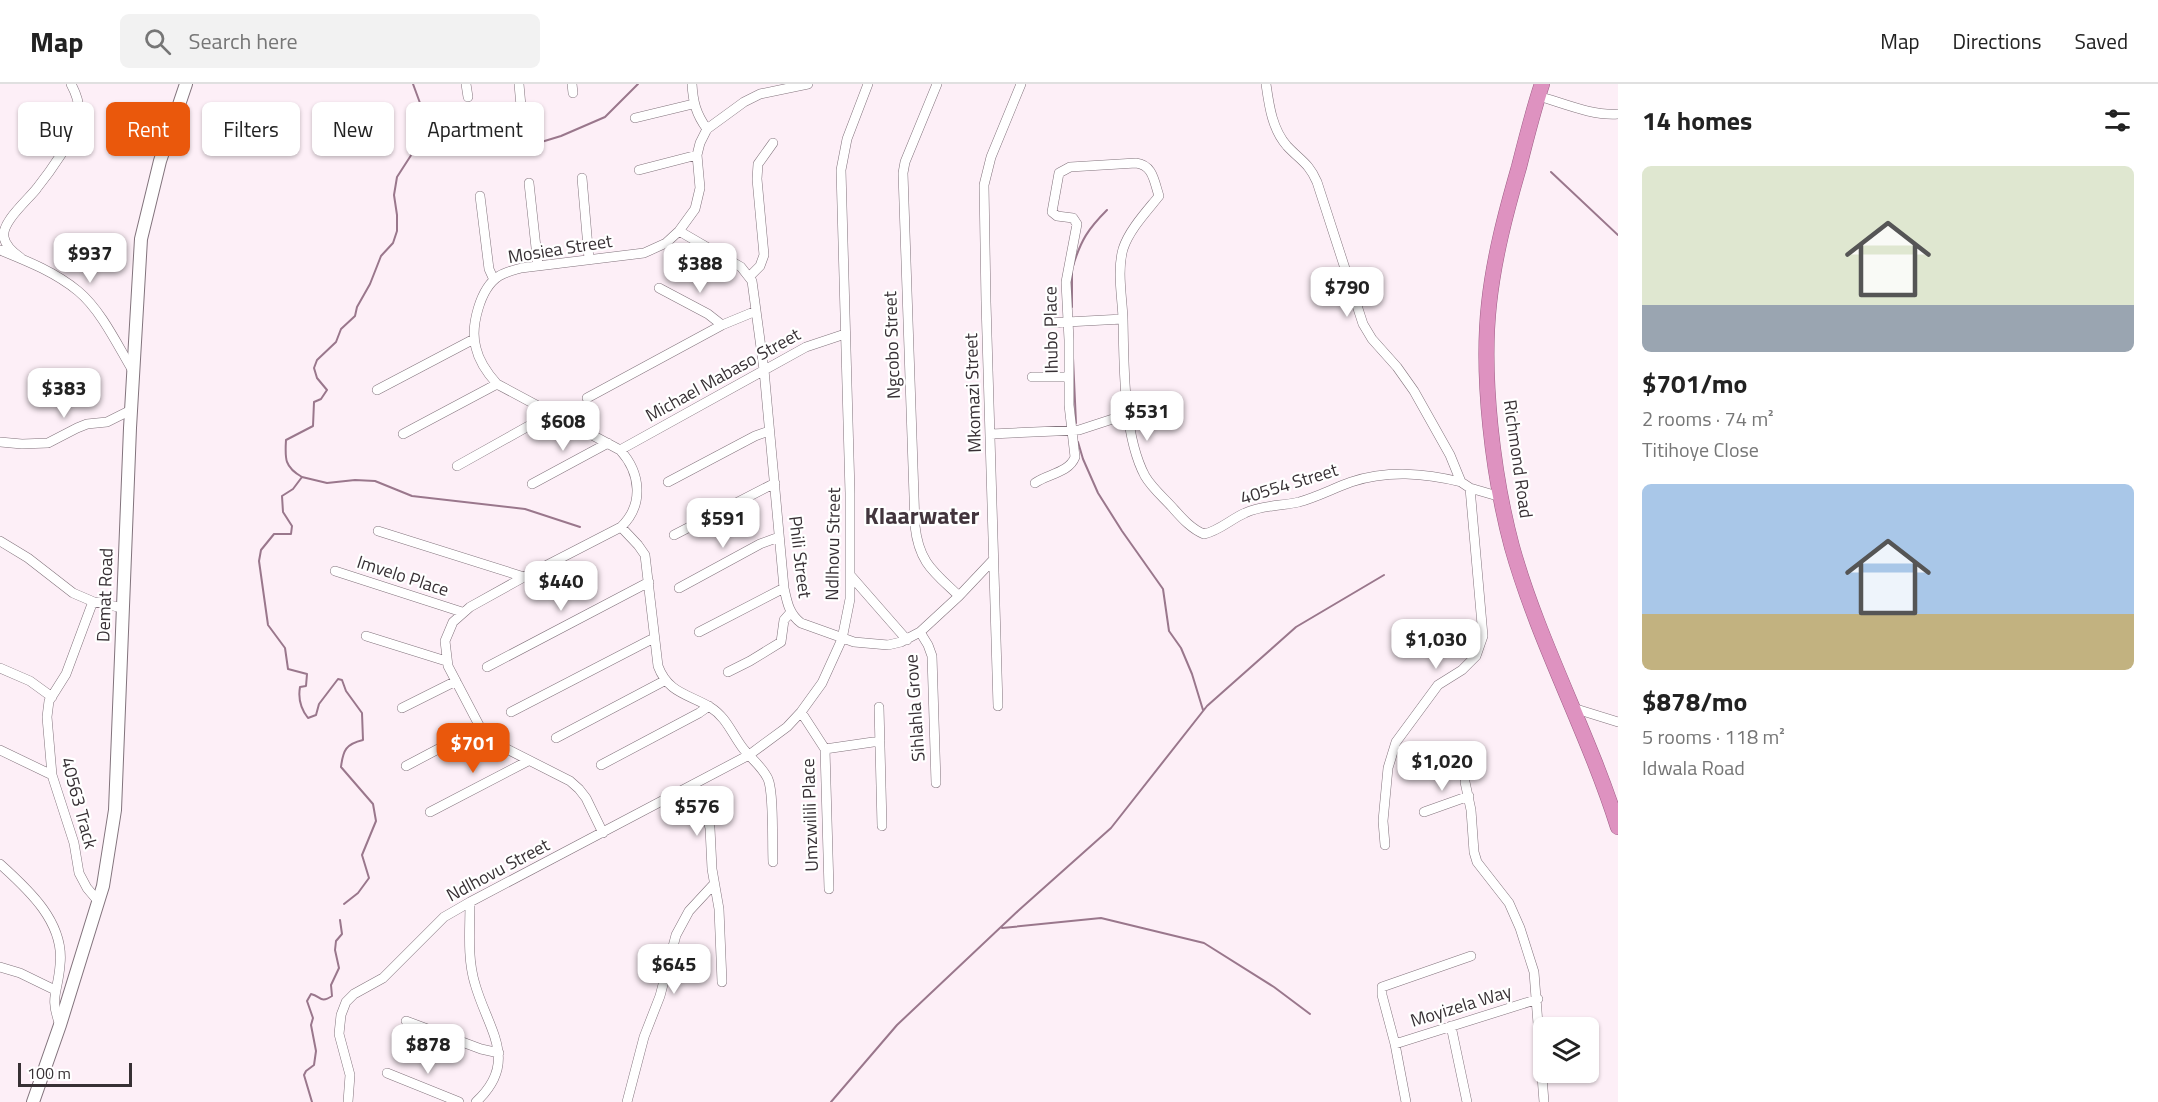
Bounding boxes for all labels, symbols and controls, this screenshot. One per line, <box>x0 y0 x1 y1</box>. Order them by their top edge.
search box <box>120 14 540 68</box>
text: Map <box>30 20 84 63</box>
text: Search here <box>189 24 298 58</box>
icon: search <box>141 25 174 58</box>
text: Map <box>1880 25 1920 57</box>
text: Directions <box>1953 25 2042 57</box>
text: Saved <box>2075 25 2128 57</box>
text: 14 homes <box>1642 101 1752 140</box>
chip: Buy <box>18 102 94 156</box>
chip: Rent <box>106 102 190 156</box>
chip: Filters <box>202 102 300 156</box>
chip: New <box>312 102 394 156</box>
chip: Apartment <box>406 102 544 156</box>
icon: filters <box>2101 104 2134 137</box>
icon: home <box>1834 205 1942 313</box>
street label: Mosiea Street <box>506 227 615 270</box>
pin: $937 <box>54 233 126 284</box>
text: $937 <box>68 237 112 268</box>
pin: $388 <box>664 243 736 294</box>
text: $388 <box>678 247 722 278</box>
pin: $790 <box>1311 267 1383 318</box>
text: $790 <box>1325 271 1369 302</box>
street label: Ihubo Place <box>1036 286 1065 374</box>
street label: Ngcobo Street <box>876 290 907 399</box>
street label: Michael Mabaso Street <box>640 320 806 428</box>
street label: Mkomazi Street <box>957 332 988 453</box>
text: $701/mo <box>1642 364 1747 403</box>
pin: $383 <box>28 368 100 419</box>
text: $383 <box>42 372 86 403</box>
pin: $531 <box>1111 391 1183 442</box>
text: $531 <box>1125 395 1169 426</box>
street label: Richmond Road <box>1497 398 1540 520</box>
pin: $608 <box>527 401 599 452</box>
text: 2 rooms · 74 m² <box>1642 403 1774 434</box>
text: $608 <box>541 405 585 436</box>
text: Titihoye Close <box>1642 434 1759 465</box>
street label: 40554 Street <box>1237 456 1342 511</box>
street label: Ndlhovu Street <box>818 486 847 601</box>
district label: Klaarwater <box>865 497 979 533</box>
pin: $591 <box>687 498 759 549</box>
text: $591 <box>701 502 745 533</box>
street label: Phili Street <box>782 514 819 600</box>
icon: home <box>1834 523 1942 631</box>
street label: Demat Road <box>89 548 120 642</box>
street label: Imvelo Place <box>354 548 453 603</box>
pin: $440 <box>525 561 597 612</box>
text: $440 <box>539 565 583 596</box>
pin: $1,030 <box>1387 619 1485 670</box>
text: $1,030 <box>1405 623 1467 654</box>
street label: Sihlahla Grove <box>897 654 932 763</box>
text: $878/mo <box>1642 682 1747 721</box>
text: 5 rooms · 118 m² <box>1642 721 1785 752</box>
pin: $701 <box>437 723 509 774</box>
text: $701 <box>451 727 495 758</box>
pin: $1,020 <box>1393 741 1491 792</box>
text: $1,020 <box>1411 745 1473 776</box>
text: Idwala Road <box>1642 752 1745 783</box>
street label: 40563 Track <box>54 754 105 852</box>
street label: Umzwilili Place <box>794 758 825 872</box>
pin: $576 <box>661 786 733 837</box>
text: $576 <box>675 790 719 821</box>
street label: Ndlhovu Street <box>441 831 555 908</box>
pin: $645 <box>638 944 710 995</box>
text: $645 <box>652 948 696 979</box>
street label: Moyizela Way <box>1407 977 1515 1034</box>
map controls <box>1533 1017 1599 1083</box>
button: layers <box>1533 1017 1599 1083</box>
pin: $878 <box>392 1024 464 1075</box>
text: $878 <box>406 1028 450 1059</box>
scale bar <box>18 1060 132 1088</box>
text: 100 m <box>27 1061 71 1085</box>

